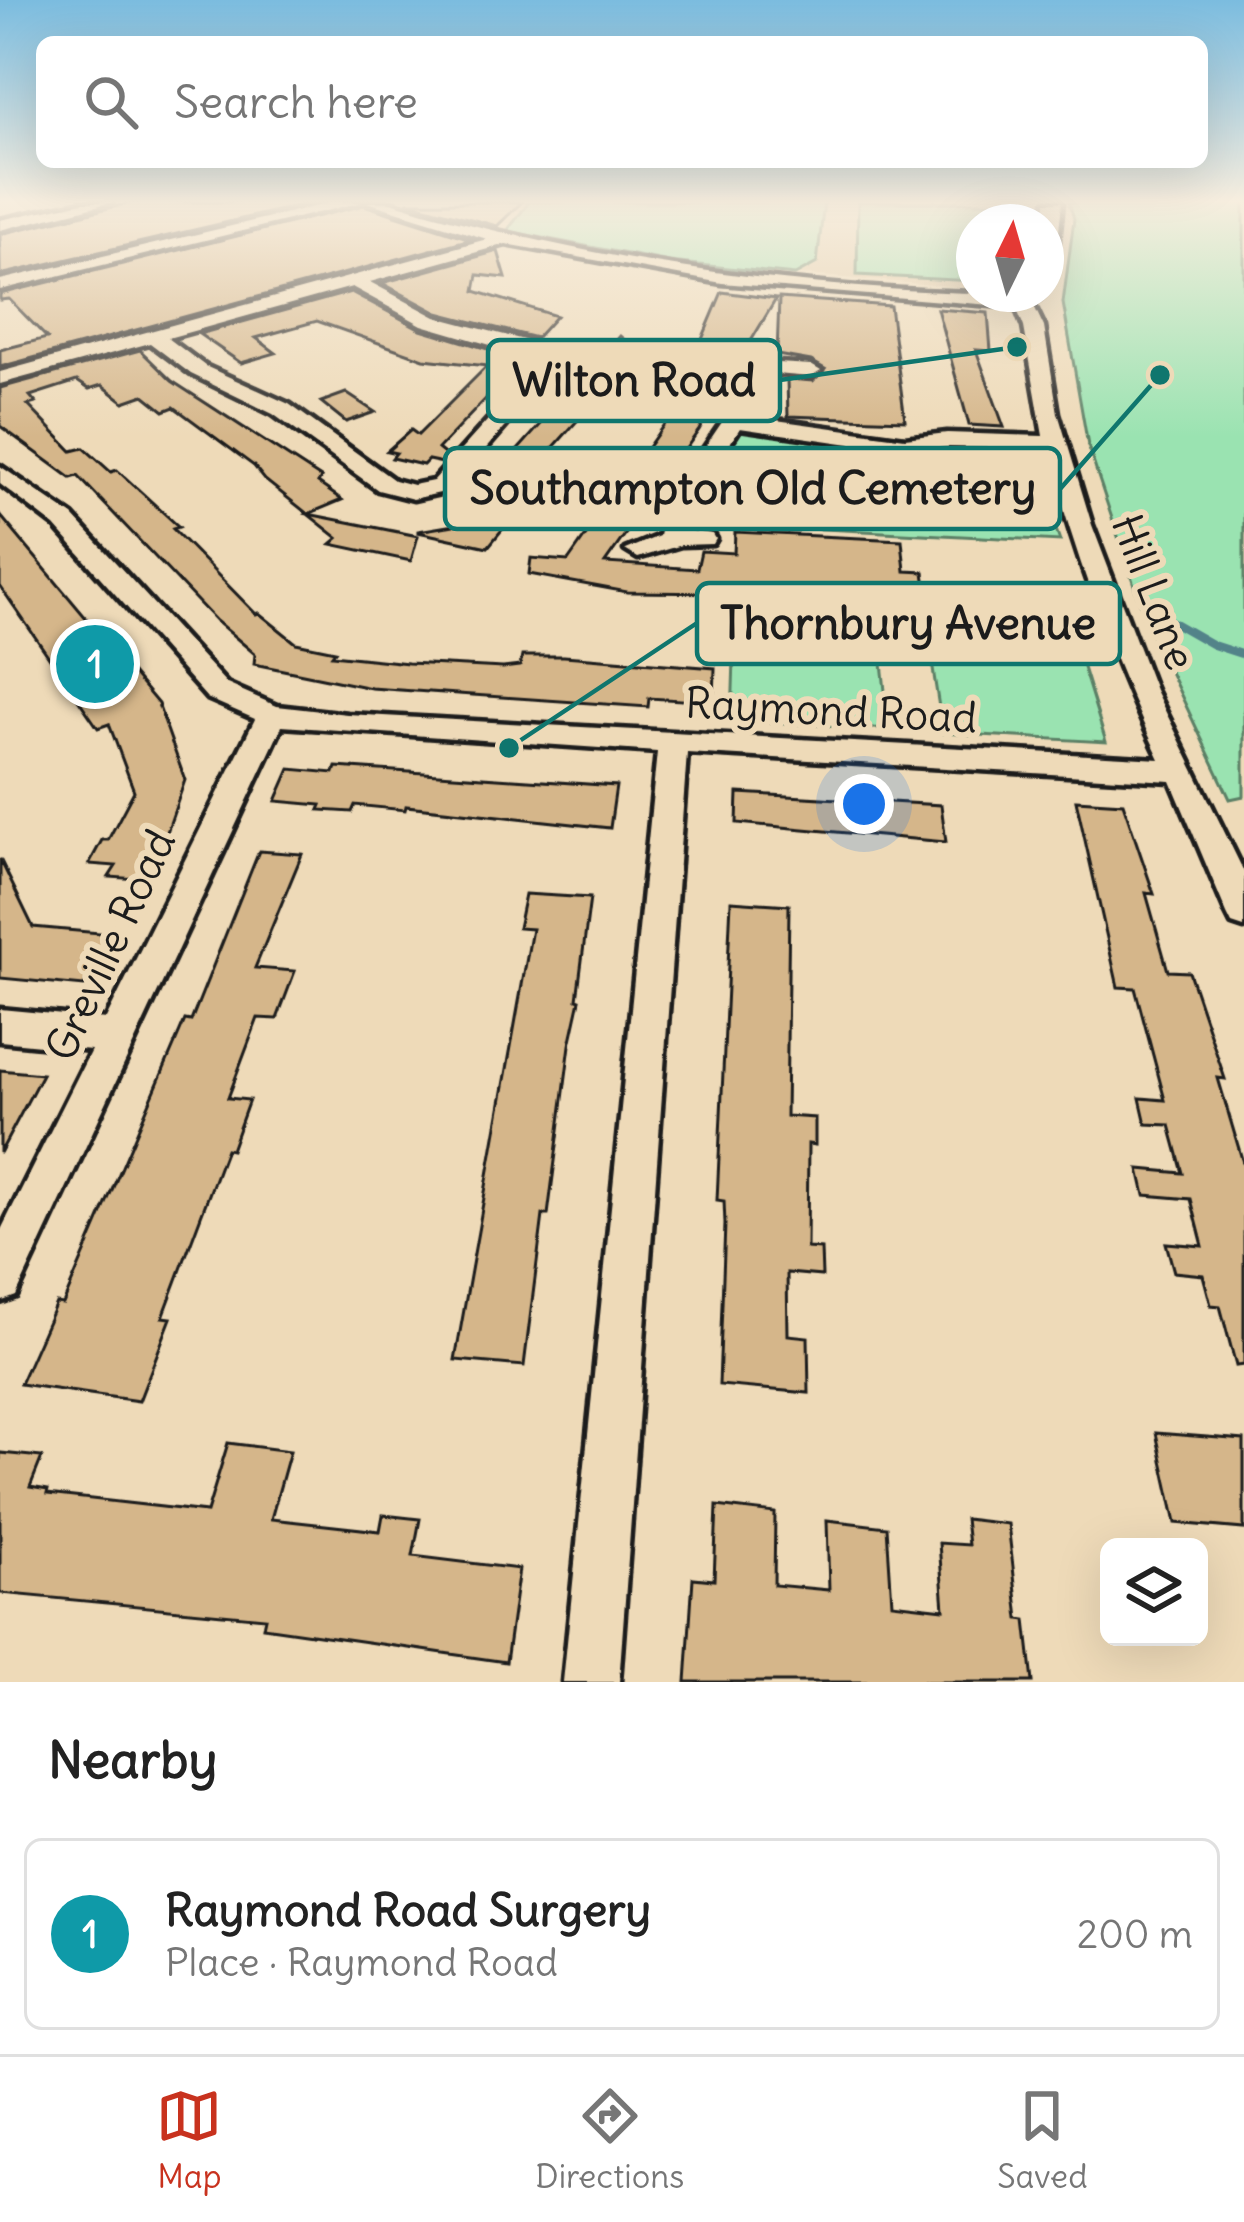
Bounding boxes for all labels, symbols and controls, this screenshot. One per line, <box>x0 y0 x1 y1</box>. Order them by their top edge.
search box <box>36 36 1208 168</box>
icon: search <box>78 69 144 135</box>
text: Search here <box>174 74 418 130</box>
north arrow <box>956 204 1064 312</box>
callout: Wilton Road <box>488 340 780 421</box>
text: Wilton Road <box>512 352 756 408</box>
callout: Southampton Old Cemetery <box>445 448 1060 529</box>
text: Southampton Old Cemetery <box>470 460 1036 516</box>
street label: Hill Lane <box>1101 507 1207 677</box>
callout: Thornbury Avenue <box>697 583 1120 664</box>
text: Thornbury Avenue <box>720 595 1096 651</box>
pin: 1 <box>56 619 134 709</box>
street label: Raymond Road <box>684 676 978 744</box>
your location <box>834 774 894 834</box>
street label: Greville Road <box>34 821 186 1069</box>
map controls <box>1100 1538 1208 1646</box>
button: layers <box>1100 1538 1208 1646</box>
text: Nearby <box>48 1728 217 1792</box>
text: Raymond Road Surgery <box>165 1882 651 1938</box>
text: 1 <box>82 1910 98 1959</box>
text: 200 m <box>1077 1910 1193 1959</box>
text: Place · Raymond Road <box>165 1938 558 1987</box>
tab: Map <box>156 2083 222 2197</box>
tab: Directions <box>535 2083 684 2197</box>
tab: Saved <box>997 2083 1088 2197</box>

